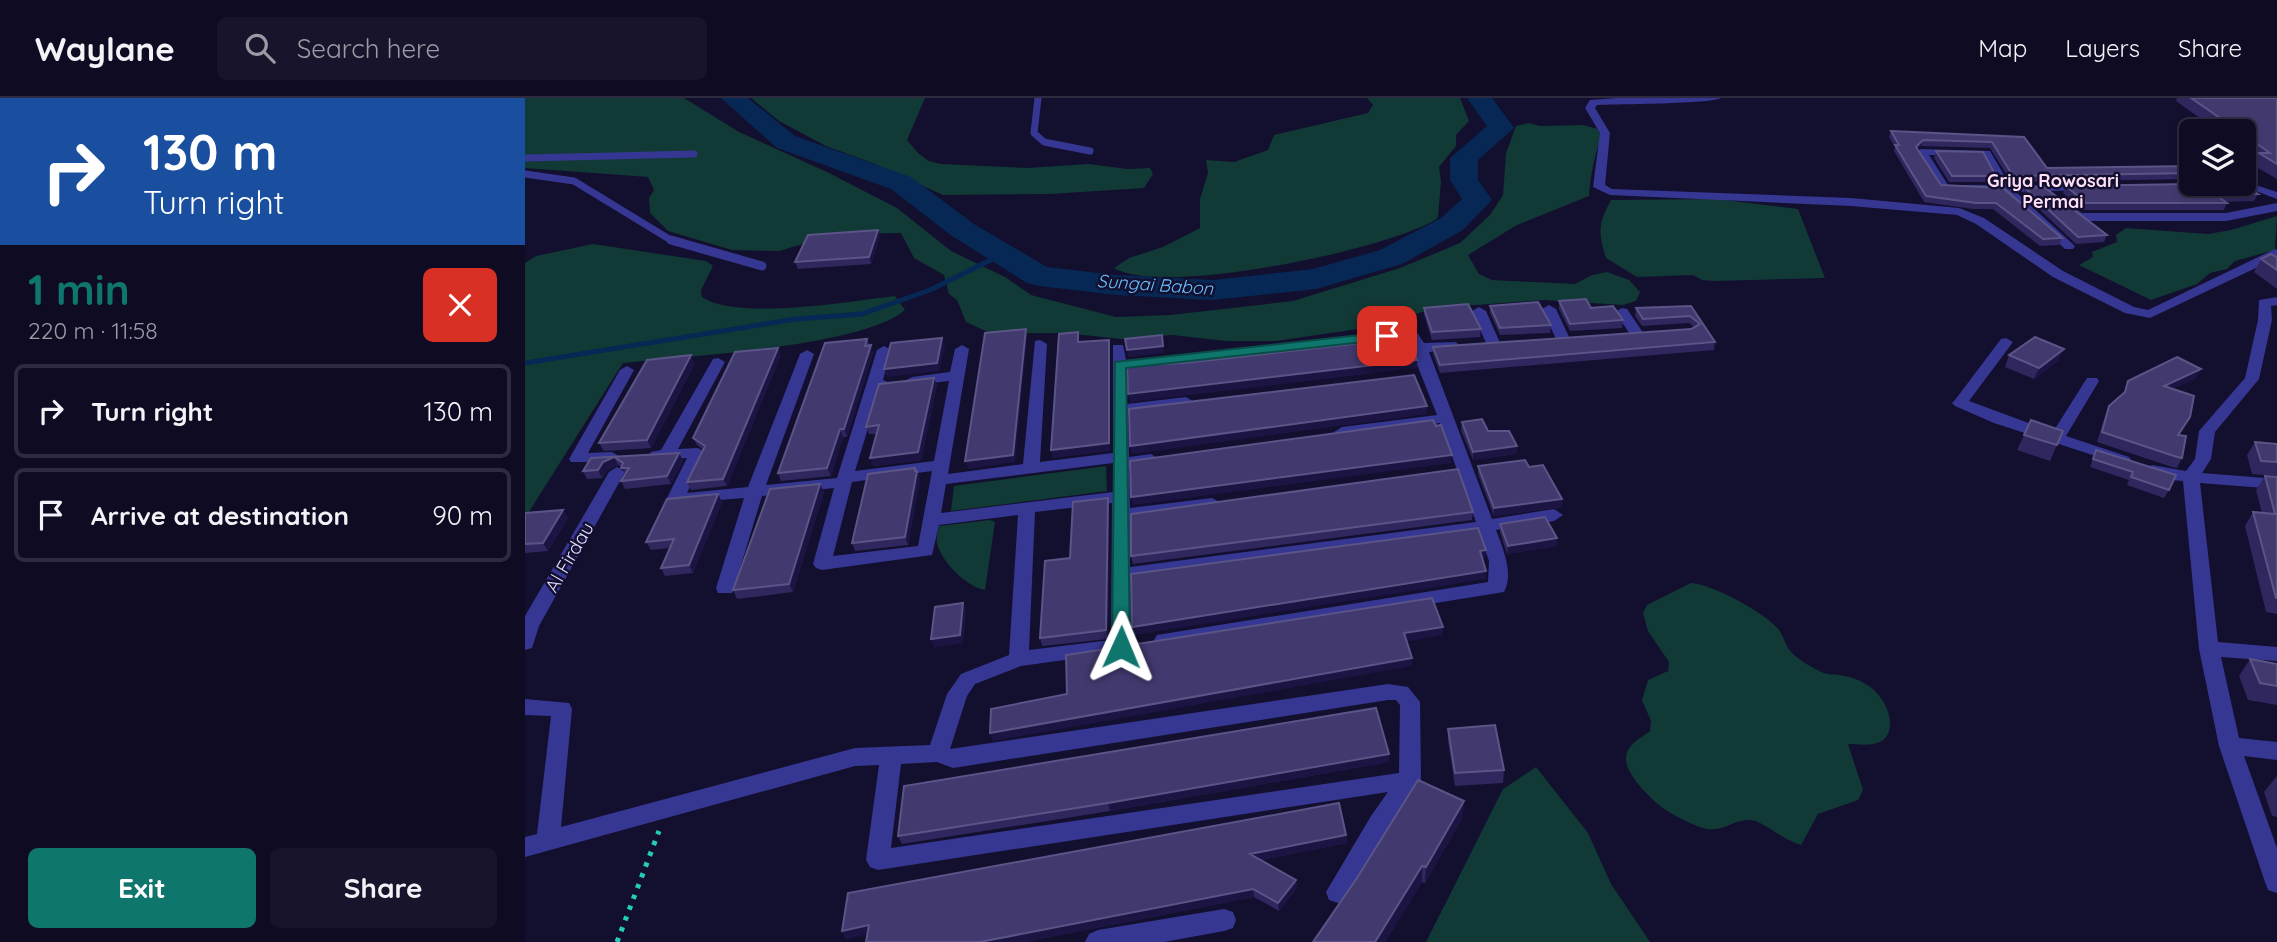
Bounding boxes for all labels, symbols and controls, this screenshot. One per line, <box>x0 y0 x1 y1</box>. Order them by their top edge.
search box <box>217 17 707 80</box>
text: Waylane <box>35 28 175 69</box>
icon: search <box>241 29 279 67</box>
text: Search here <box>297 32 440 65</box>
text: Map <box>1978 33 2027 63</box>
text: Layers <box>2065 33 2140 63</box>
text: Share <box>2178 33 2242 63</box>
map controls <box>2179 119 2256 196</box>
button: layers <box>2179 119 2256 196</box>
text: 130 m <box>143 121 277 182</box>
icon: right <box>28 126 119 217</box>
district label: Griya Rowosari Permai <box>1987 169 2119 213</box>
text: Turn right <box>143 182 284 222</box>
text: 1 min <box>28 263 130 316</box>
button: close <box>423 268 497 342</box>
water label: Sungai Babon <box>1096 269 1214 300</box>
pin <box>1357 306 1417 366</box>
text: 220 m · 11:58 <box>28 316 158 345</box>
icon: arrive <box>1368 317 1406 355</box>
icon: right <box>32 392 70 430</box>
text: Turn right <box>91 395 213 428</box>
text: 130 m <box>423 395 493 428</box>
icon: arrive <box>32 496 70 534</box>
text: Arrive at destination <box>91 499 349 532</box>
text: 90 m <box>432 499 493 532</box>
street label: Al Firdau <box>539 518 599 596</box>
position arrow <box>1084 610 1158 684</box>
button: Exit <box>28 848 256 928</box>
button: Share <box>270 848 497 928</box>

